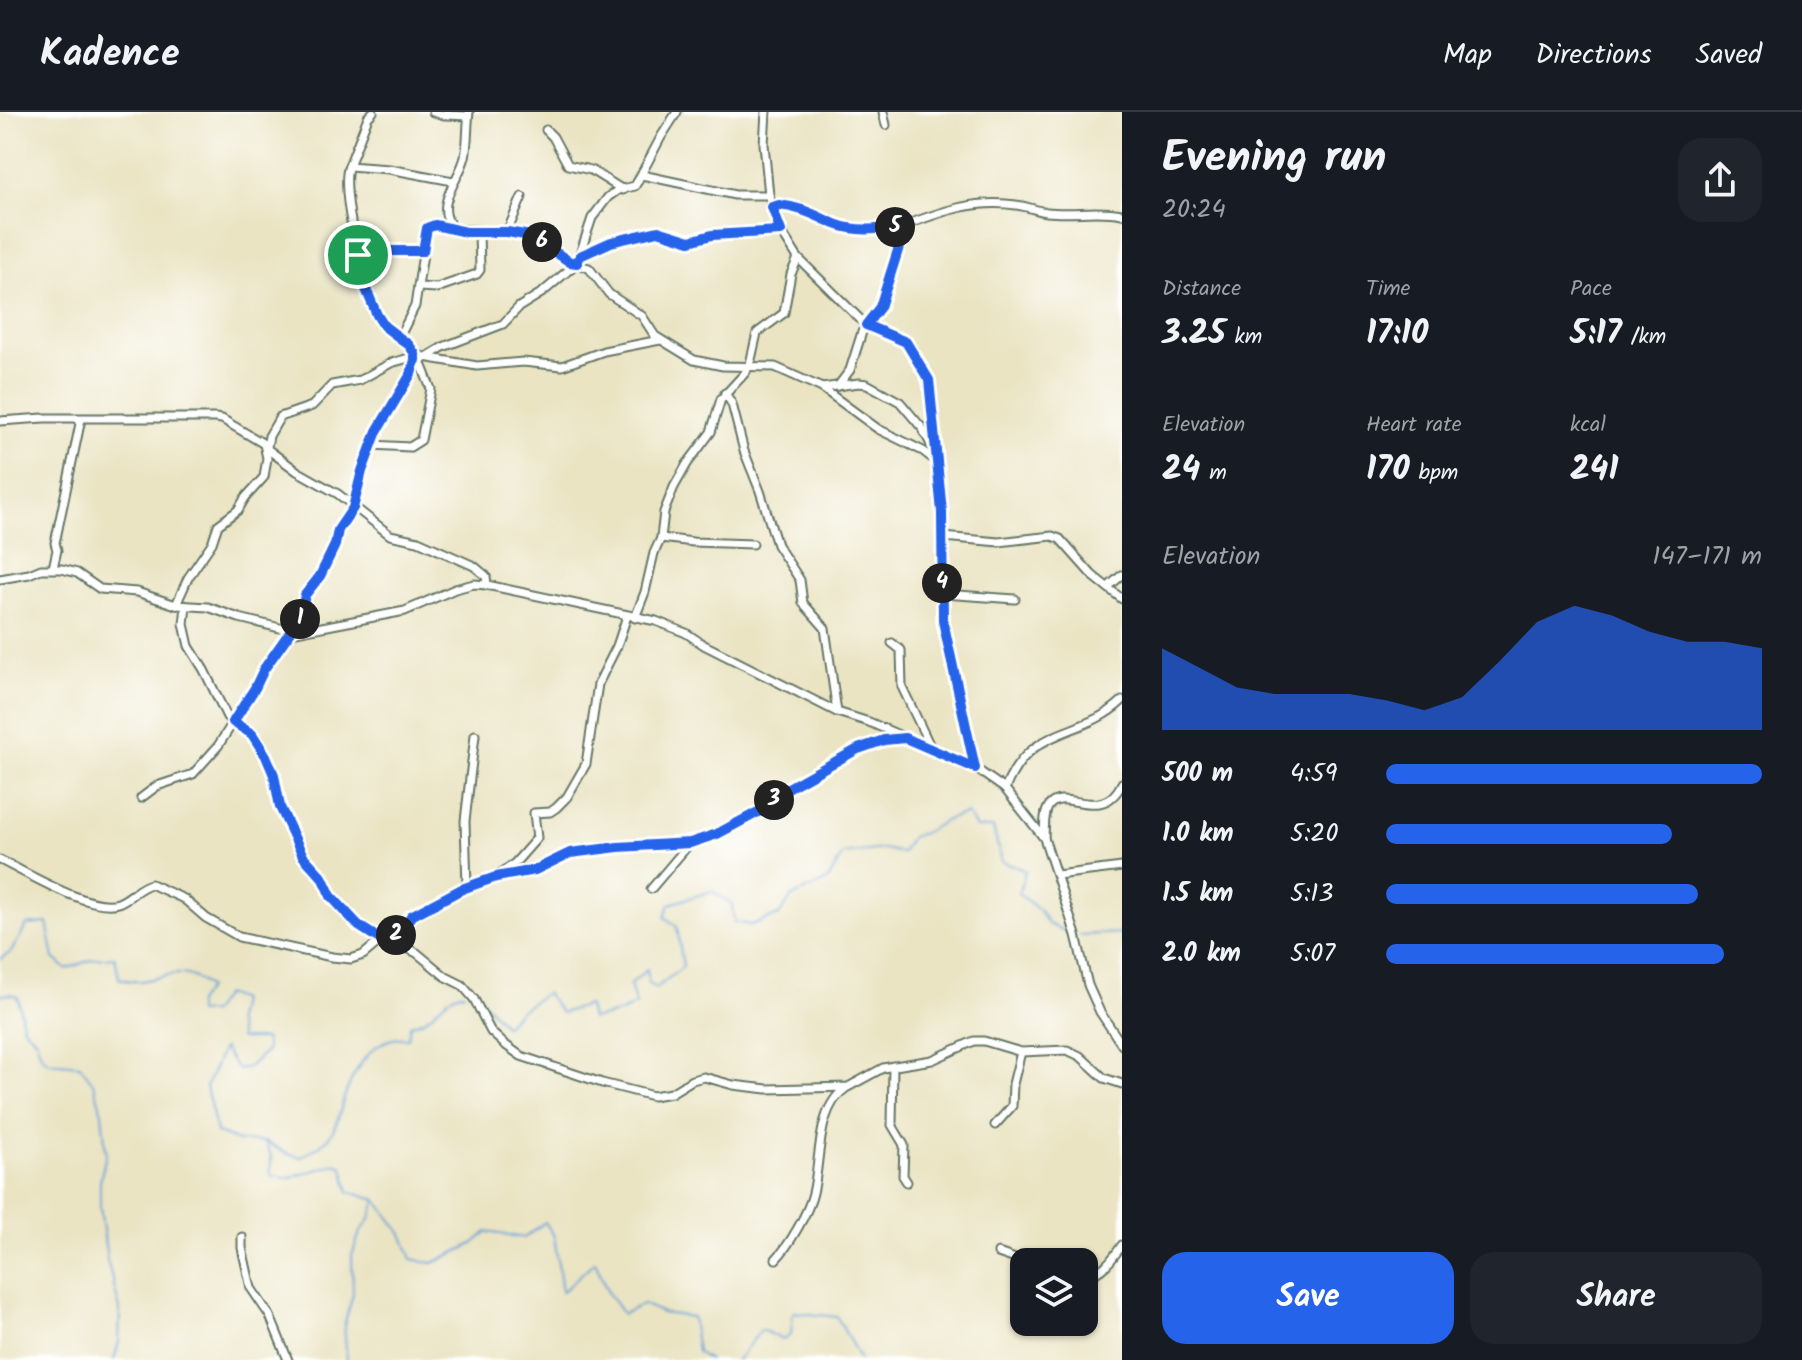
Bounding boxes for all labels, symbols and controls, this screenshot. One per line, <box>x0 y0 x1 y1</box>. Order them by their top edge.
text: Kadence <box>40 25 179 85</box>
text: Map <box>1443 33 1492 78</box>
text: Directions <box>1536 33 1652 78</box>
text: Saved <box>1696 33 1762 78</box>
text: Evening run <box>1162 124 1386 194</box>
button: share <box>1678 138 1762 222</box>
text: 20:24 <box>1162 189 1226 231</box>
pin: 5 <box>875 207 915 247</box>
text: 5 <box>889 209 901 244</box>
pin <box>324 221 392 289</box>
pin: 6 <box>522 222 562 262</box>
text: 6 <box>536 224 548 259</box>
icon: arrive <box>336 233 380 277</box>
text: Distance <box>1162 272 1241 307</box>
text: Time <box>1366 272 1410 307</box>
text: Pace <box>1570 272 1612 307</box>
text: 3.25 <box>1162 307 1226 361</box>
text: 17:10 <box>1366 307 1428 361</box>
text: 5:17 <box>1570 307 1622 361</box>
text: km <box>1226 320 1262 355</box>
text: /km <box>1622 320 1666 355</box>
text: Elevation <box>1162 408 1245 443</box>
text: Heart rate <box>1366 408 1462 443</box>
text: kcal <box>1570 408 1606 443</box>
text: 24 <box>1162 443 1200 497</box>
text: 170 <box>1366 443 1410 497</box>
text: 241 <box>1570 443 1619 497</box>
text: m <box>1200 456 1227 491</box>
text: bpm <box>1410 456 1458 491</box>
text: Elevation <box>1162 536 1260 578</box>
text: 147–171 m <box>1652 536 1762 578</box>
pin: 4 <box>922 563 962 603</box>
text: 4 <box>936 565 948 600</box>
pin: 1 <box>280 599 320 639</box>
text: 1 <box>297 601 303 636</box>
text: 500 m <box>1162 753 1233 795</box>
text: 4:59 <box>1290 753 1337 795</box>
pin: 3 <box>754 780 794 820</box>
text: 3 <box>768 782 780 817</box>
text: 1.0 km <box>1162 813 1233 855</box>
text: 5:20 <box>1290 813 1338 855</box>
text: 1.5 km <box>1162 873 1233 915</box>
text: 5:13 <box>1290 873 1333 915</box>
pin: 2 <box>376 915 416 955</box>
text: 2 <box>390 917 402 952</box>
text: 2.0 km <box>1162 933 1241 975</box>
text: 5:07 <box>1290 933 1335 975</box>
map controls <box>1010 1248 1098 1336</box>
button: layers <box>1010 1248 1098 1336</box>
button: Save <box>1162 1252 1454 1344</box>
button: Share <box>1470 1252 1762 1344</box>

